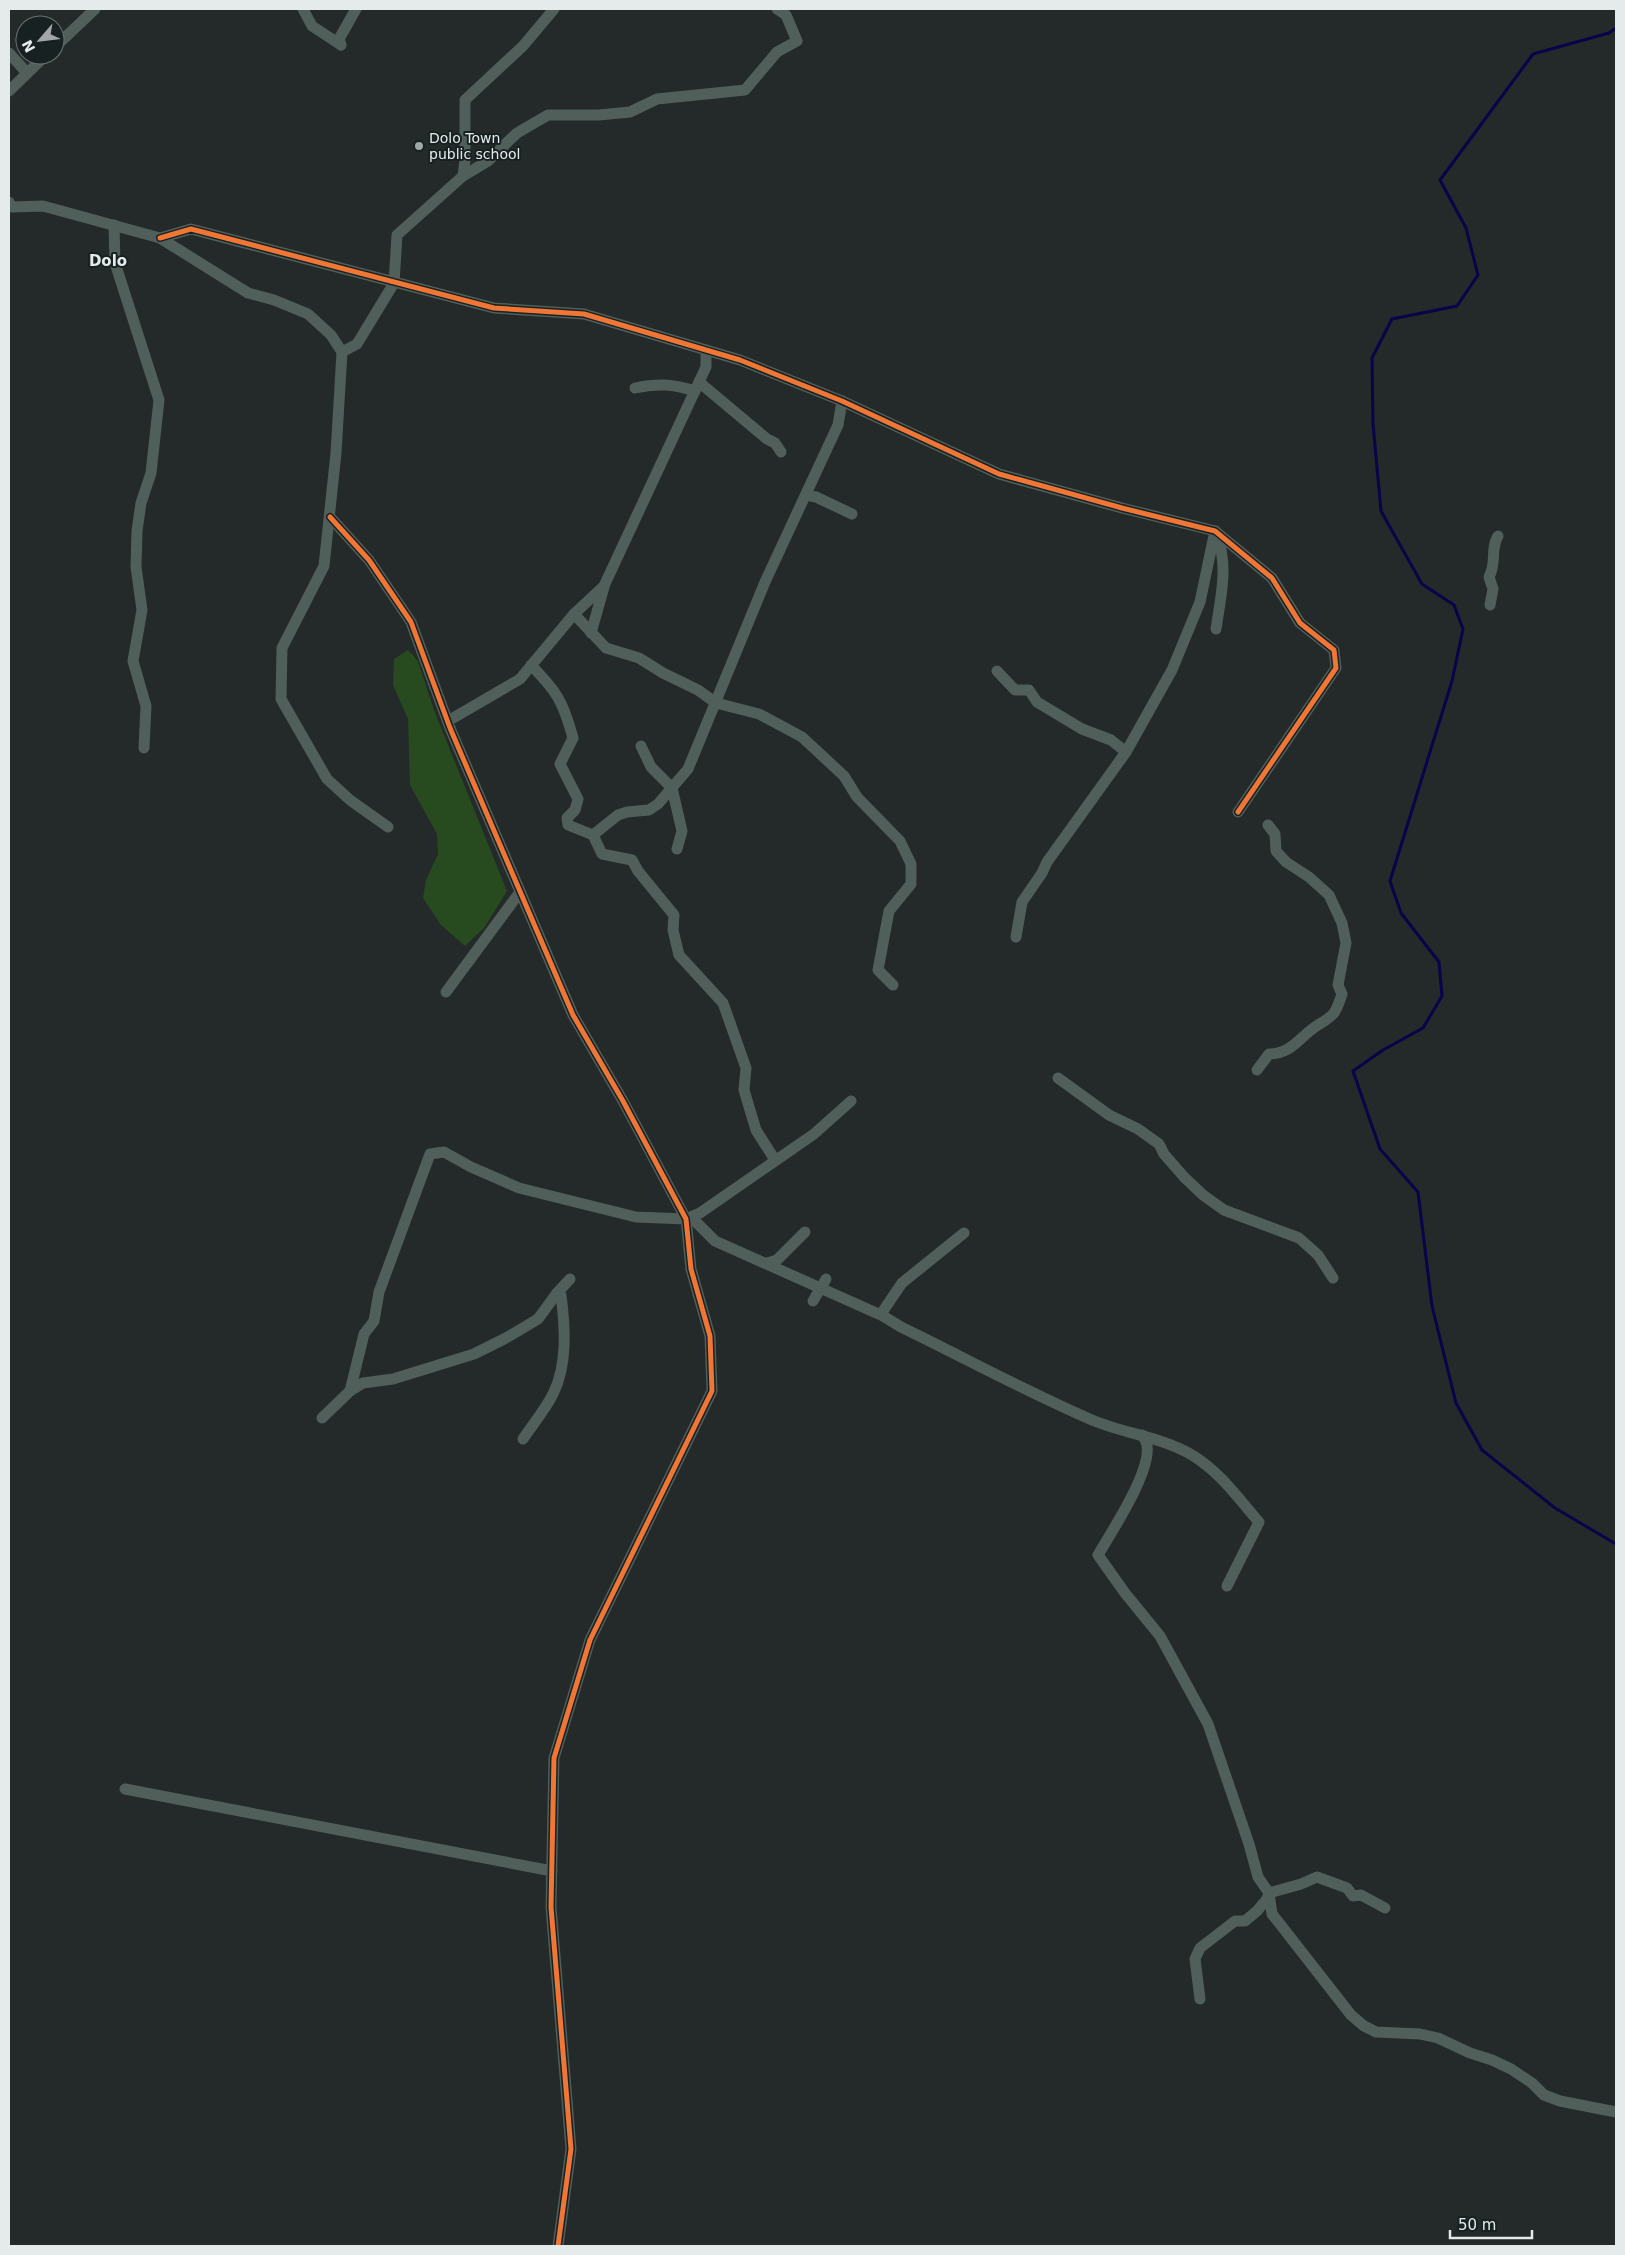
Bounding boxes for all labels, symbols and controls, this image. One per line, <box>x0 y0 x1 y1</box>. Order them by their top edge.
north arrow <box>15 15 65 65</box>
text: N <box>19 37 38 55</box>
place label: Dolo Town public school <box>429 130 520 162</box>
marker: Dolo Town public school <box>413 140 425 152</box>
district label: Dolo <box>89 252 127 270</box>
scale bar <box>1450 2208 1532 2240</box>
text: 50 m <box>1458 2216 1496 2234</box>

